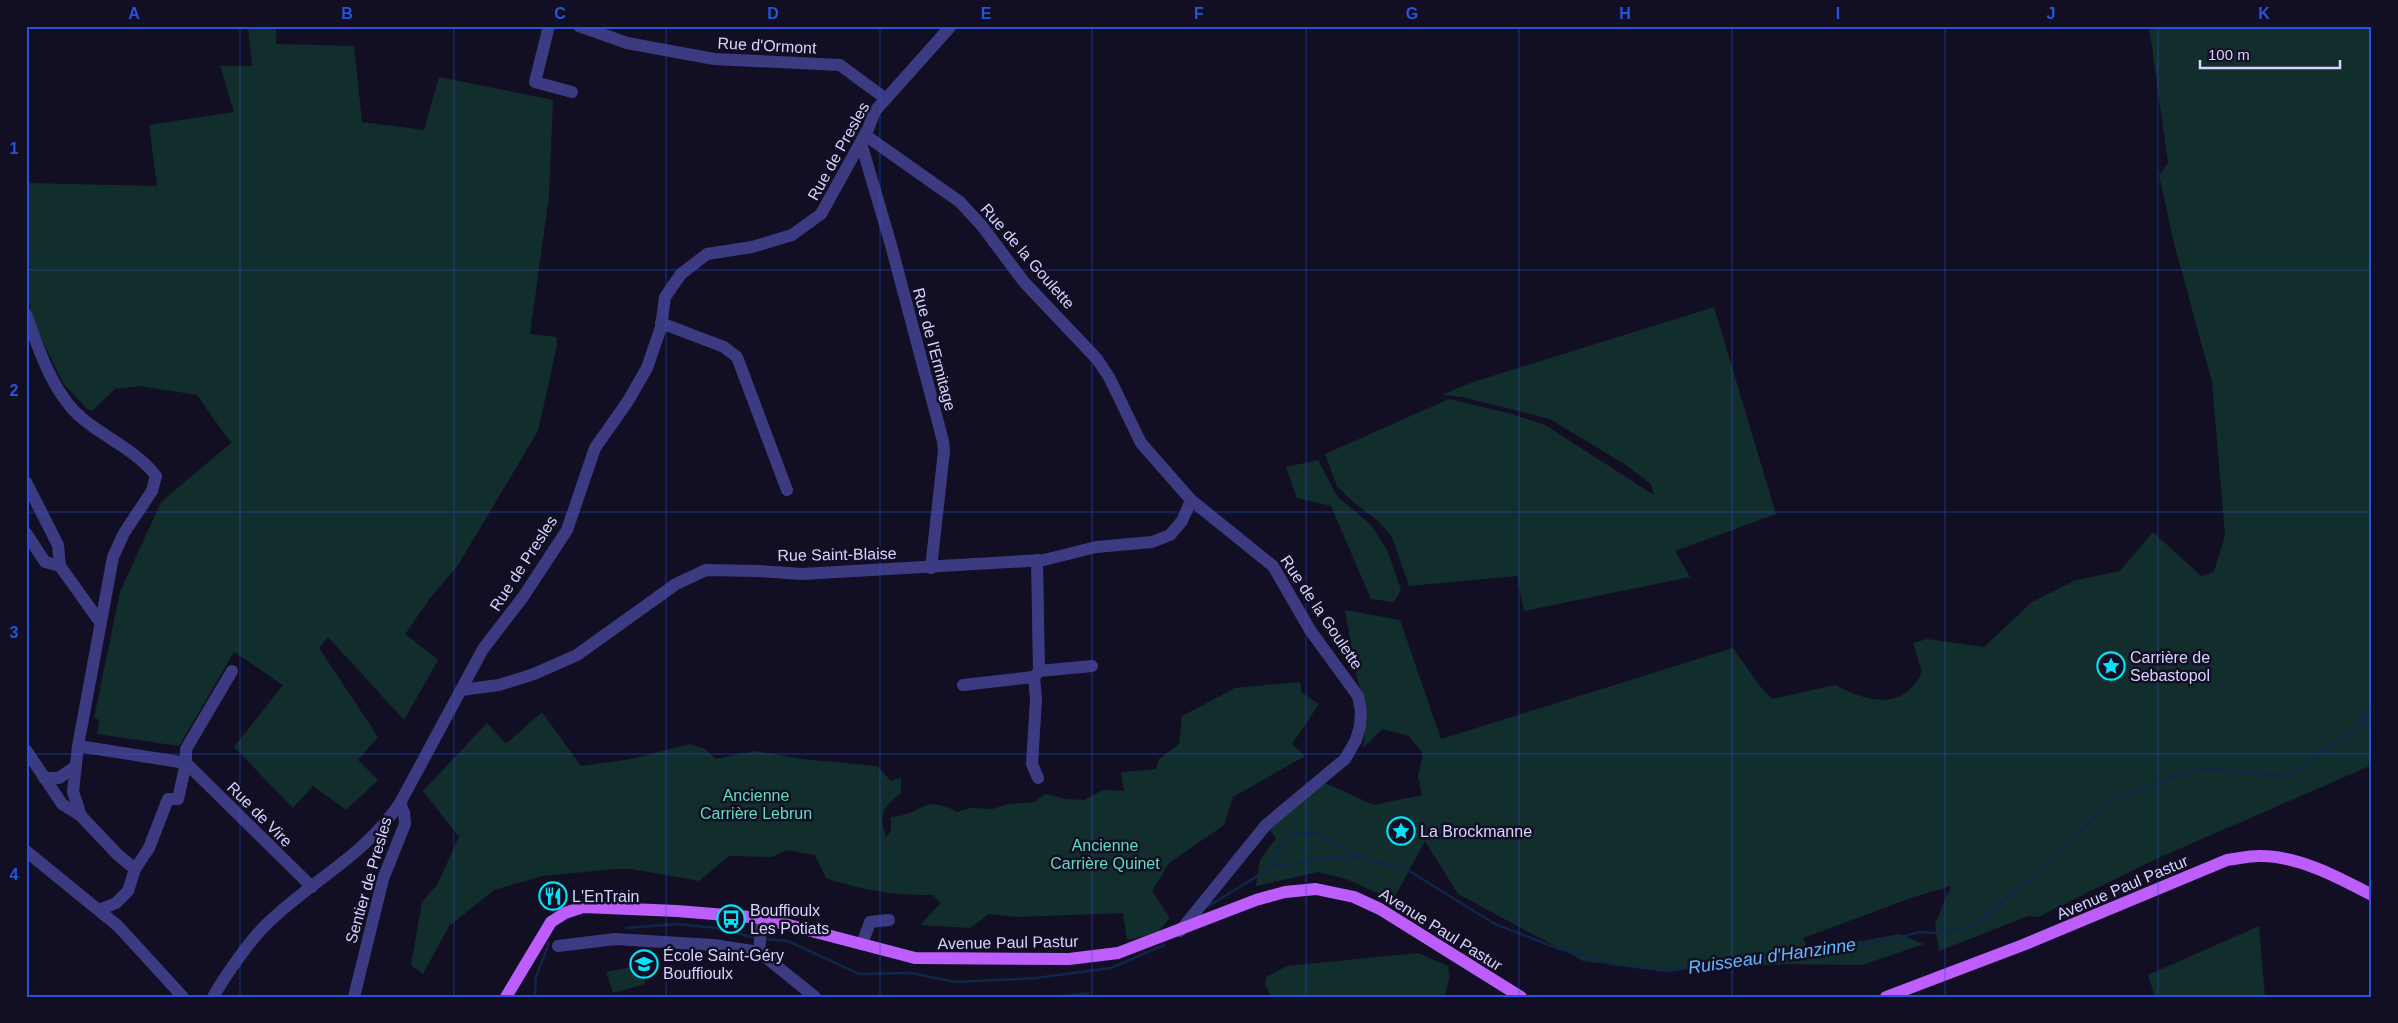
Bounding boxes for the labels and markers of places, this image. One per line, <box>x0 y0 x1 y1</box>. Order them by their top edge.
place label: Carrière de Sebastopol <box>2130 649 2210 684</box>
place icon: Carrière de Sebastopol <box>2096 651 2126 681</box>
place icon: La Brockmanne <box>1386 816 1416 846</box>
place label: La Brockmanne <box>1420 823 1532 840</box>
restaurant icon: L'EnTrain <box>538 881 568 911</box>
place label: L'EnTrain <box>572 888 639 905</box>
place label: Bouffioulx Les Potiats <box>750 902 829 937</box>
bus stop icon: Bouffioulx Les Potiats <box>716 904 746 934</box>
place label: École Saint-Géry Bouffioulx <box>663 946 784 982</box>
school or university icon: École Saint-Géry Bouffioulx <box>629 949 659 979</box>

